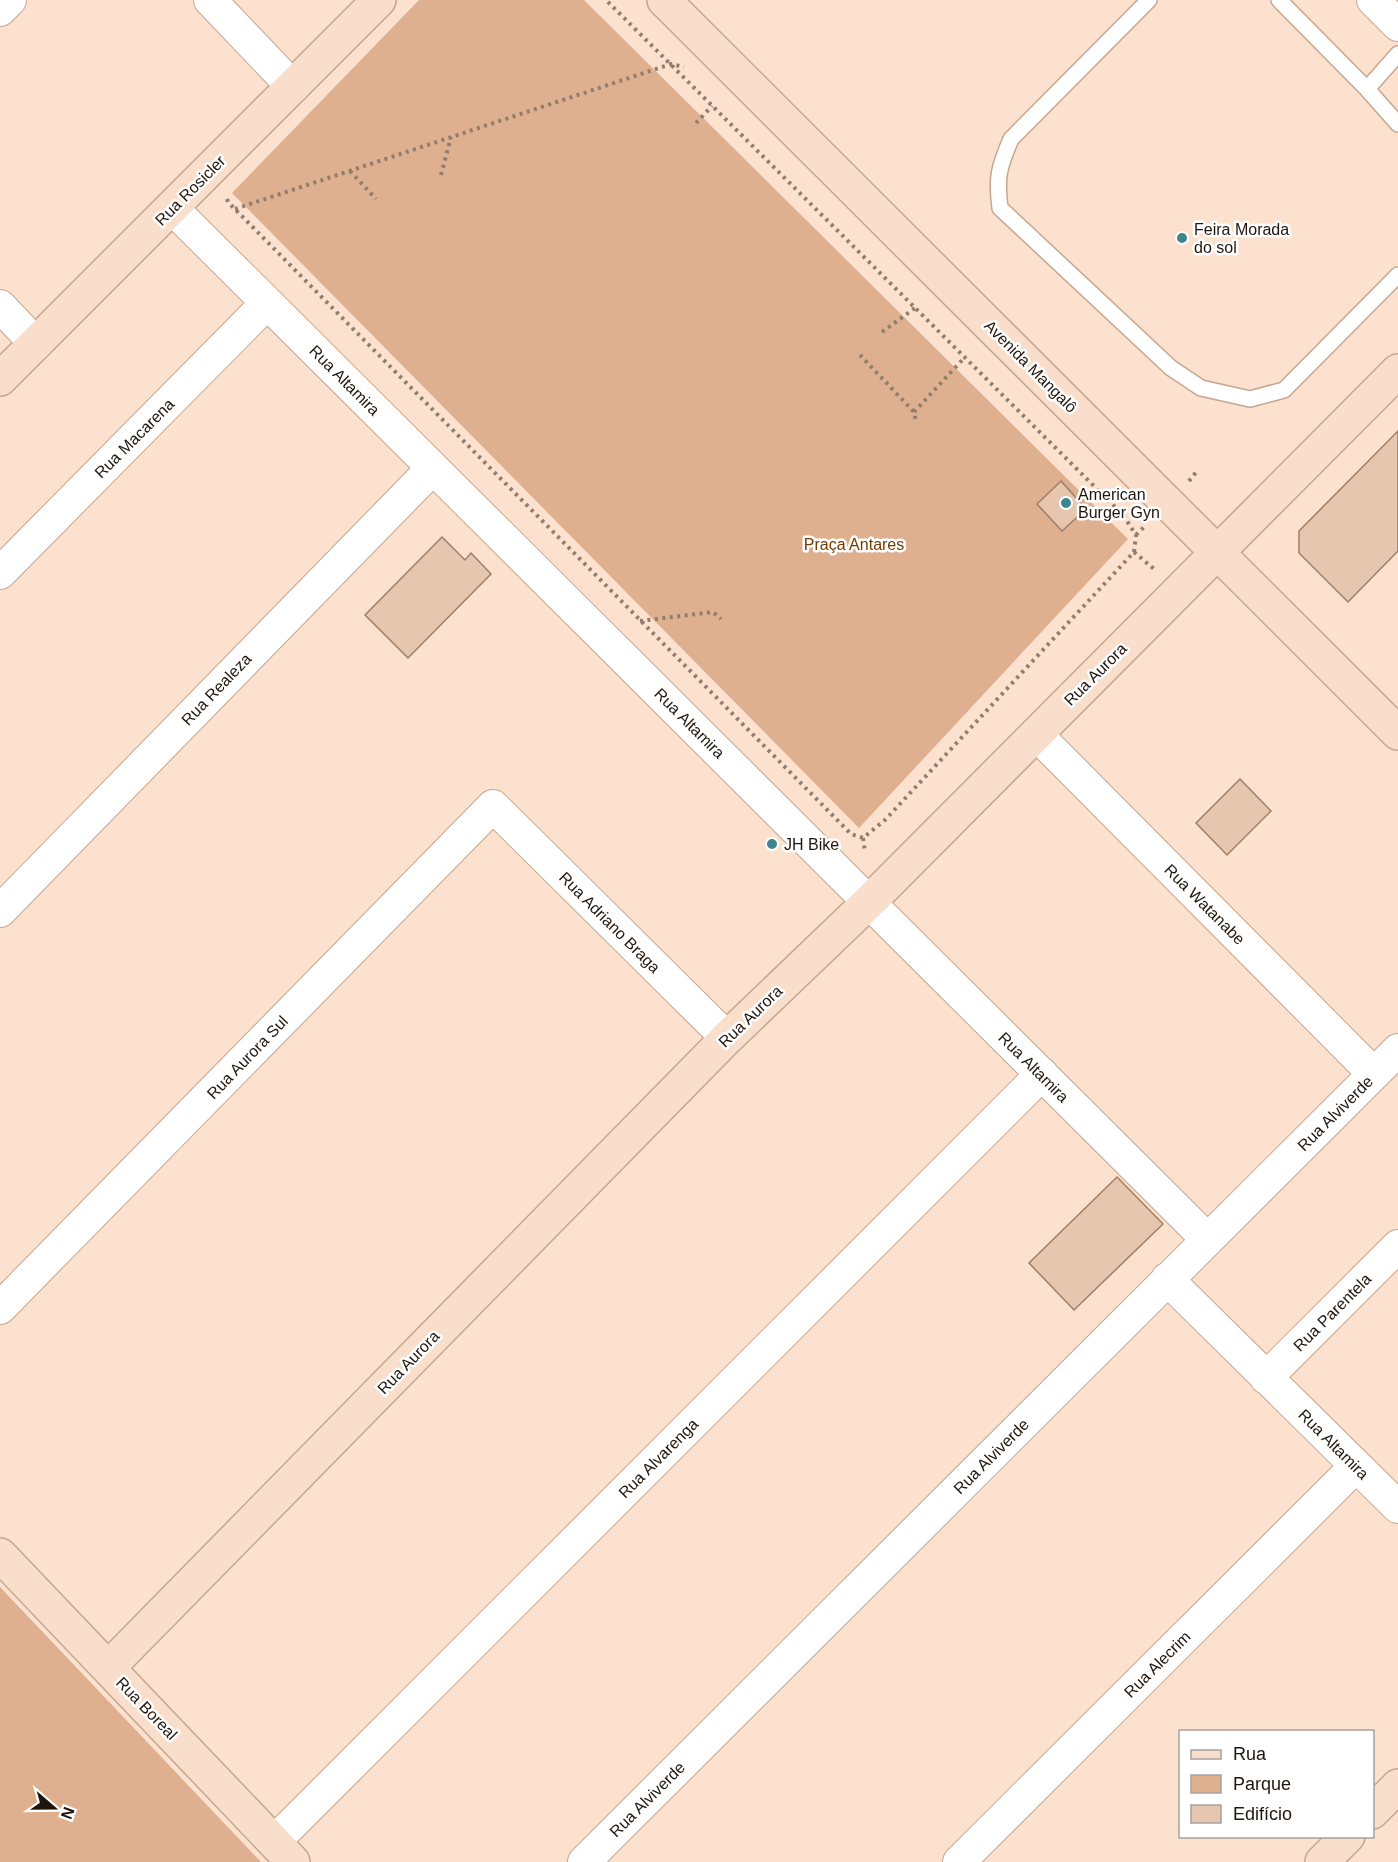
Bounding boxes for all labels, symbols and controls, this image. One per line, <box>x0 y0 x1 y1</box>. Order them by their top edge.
street label: Rua Rosicler <box>152 151 229 229</box>
place label: Feira Morada do sol <box>1194 221 1289 256</box>
marker: Feira Morada do sol <box>1175 231 1189 245</box>
street label: Avenida Mangalô <box>981 317 1080 416</box>
street label: Rua Altamira <box>306 342 383 419</box>
street label: Rua Macarena <box>91 395 178 481</box>
place label: American Burger Gyn <box>1078 486 1160 521</box>
marker: American Burger Gyn <box>1059 496 1073 510</box>
park label: Praça Antares <box>804 536 904 553</box>
street label: Rua Aurora <box>1061 640 1130 709</box>
street label: Rua Realeza <box>178 650 255 729</box>
street label: Rua Altamira <box>651 685 728 762</box>
place label: JH Bike <box>784 836 839 853</box>
marker: JH Bike <box>765 837 779 851</box>
street label: Rua Watanabe <box>1161 861 1248 948</box>
street label: Rua Adriano Braga <box>556 869 664 976</box>
street label: Rua Aurora <box>715 982 785 1051</box>
street label: Rua Aurora Sul <box>204 1012 291 1102</box>
street label: Rua Altamira <box>995 1029 1072 1106</box>
street label: Rua Alviverde <box>1294 1072 1376 1154</box>
street label: Rua Parentela <box>1290 1270 1375 1355</box>
street label: Rua Aurora <box>374 1327 443 1397</box>
street label: Rua Altamira <box>1295 1406 1372 1483</box>
street label: Rua Alvarenga <box>615 1415 702 1501</box>
street label: Rua Alviverde <box>950 1415 1032 1497</box>
street label: Rua Alecrim <box>1121 1628 1194 1701</box>
street label: Rua Boreal <box>113 1674 181 1743</box>
legend <box>1179 1730 1374 1838</box>
text: Rua <box>1233 1744 1267 1764</box>
street label: Rua Alviverde <box>606 1758 688 1840</box>
text: Parque <box>1233 1774 1291 1794</box>
north arrow <box>24 1778 84 1838</box>
text: Edifício <box>1233 1804 1292 1824</box>
text: N <box>58 1805 78 1821</box>

